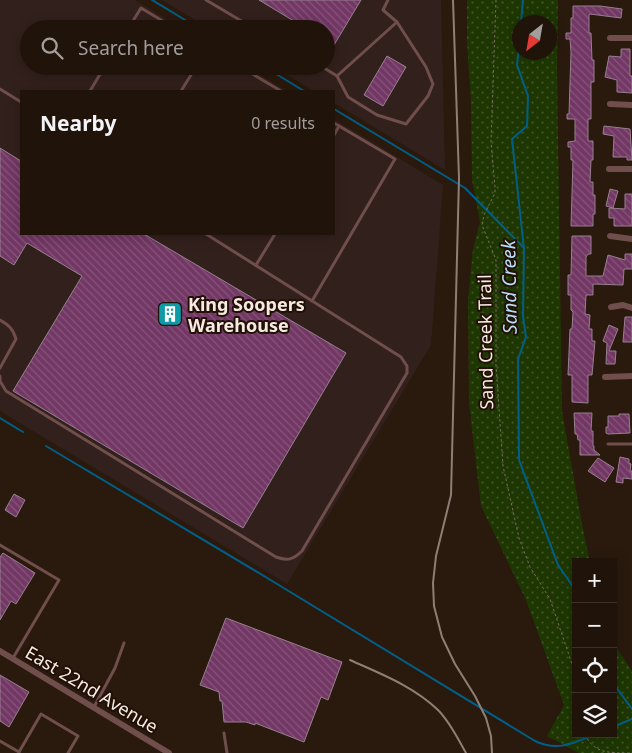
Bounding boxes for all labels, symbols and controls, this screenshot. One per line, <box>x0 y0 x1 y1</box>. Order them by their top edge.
north arrow <box>512 15 557 60</box>
search box <box>20 20 335 75</box>
icon: search <box>38 34 66 62</box>
text: Search here <box>78 35 184 61</box>
text: Nearby <box>40 109 116 137</box>
text: 0 results <box>251 112 315 134</box>
water label: Sand Creek <box>495 239 523 334</box>
street label: Sand Creek Trail <box>472 274 498 410</box>
place label: King Soopers Warehouse <box>188 292 305 337</box>
building icon: King Soopers Warehouse <box>157 301 183 327</box>
map controls <box>572 558 617 738</box>
button: + <box>572 558 617 603</box>
button: − <box>572 603 617 648</box>
street label: East 22nd Avenue <box>21 640 163 738</box>
button: locate <box>572 648 617 693</box>
button: layers <box>572 693 617 738</box>

